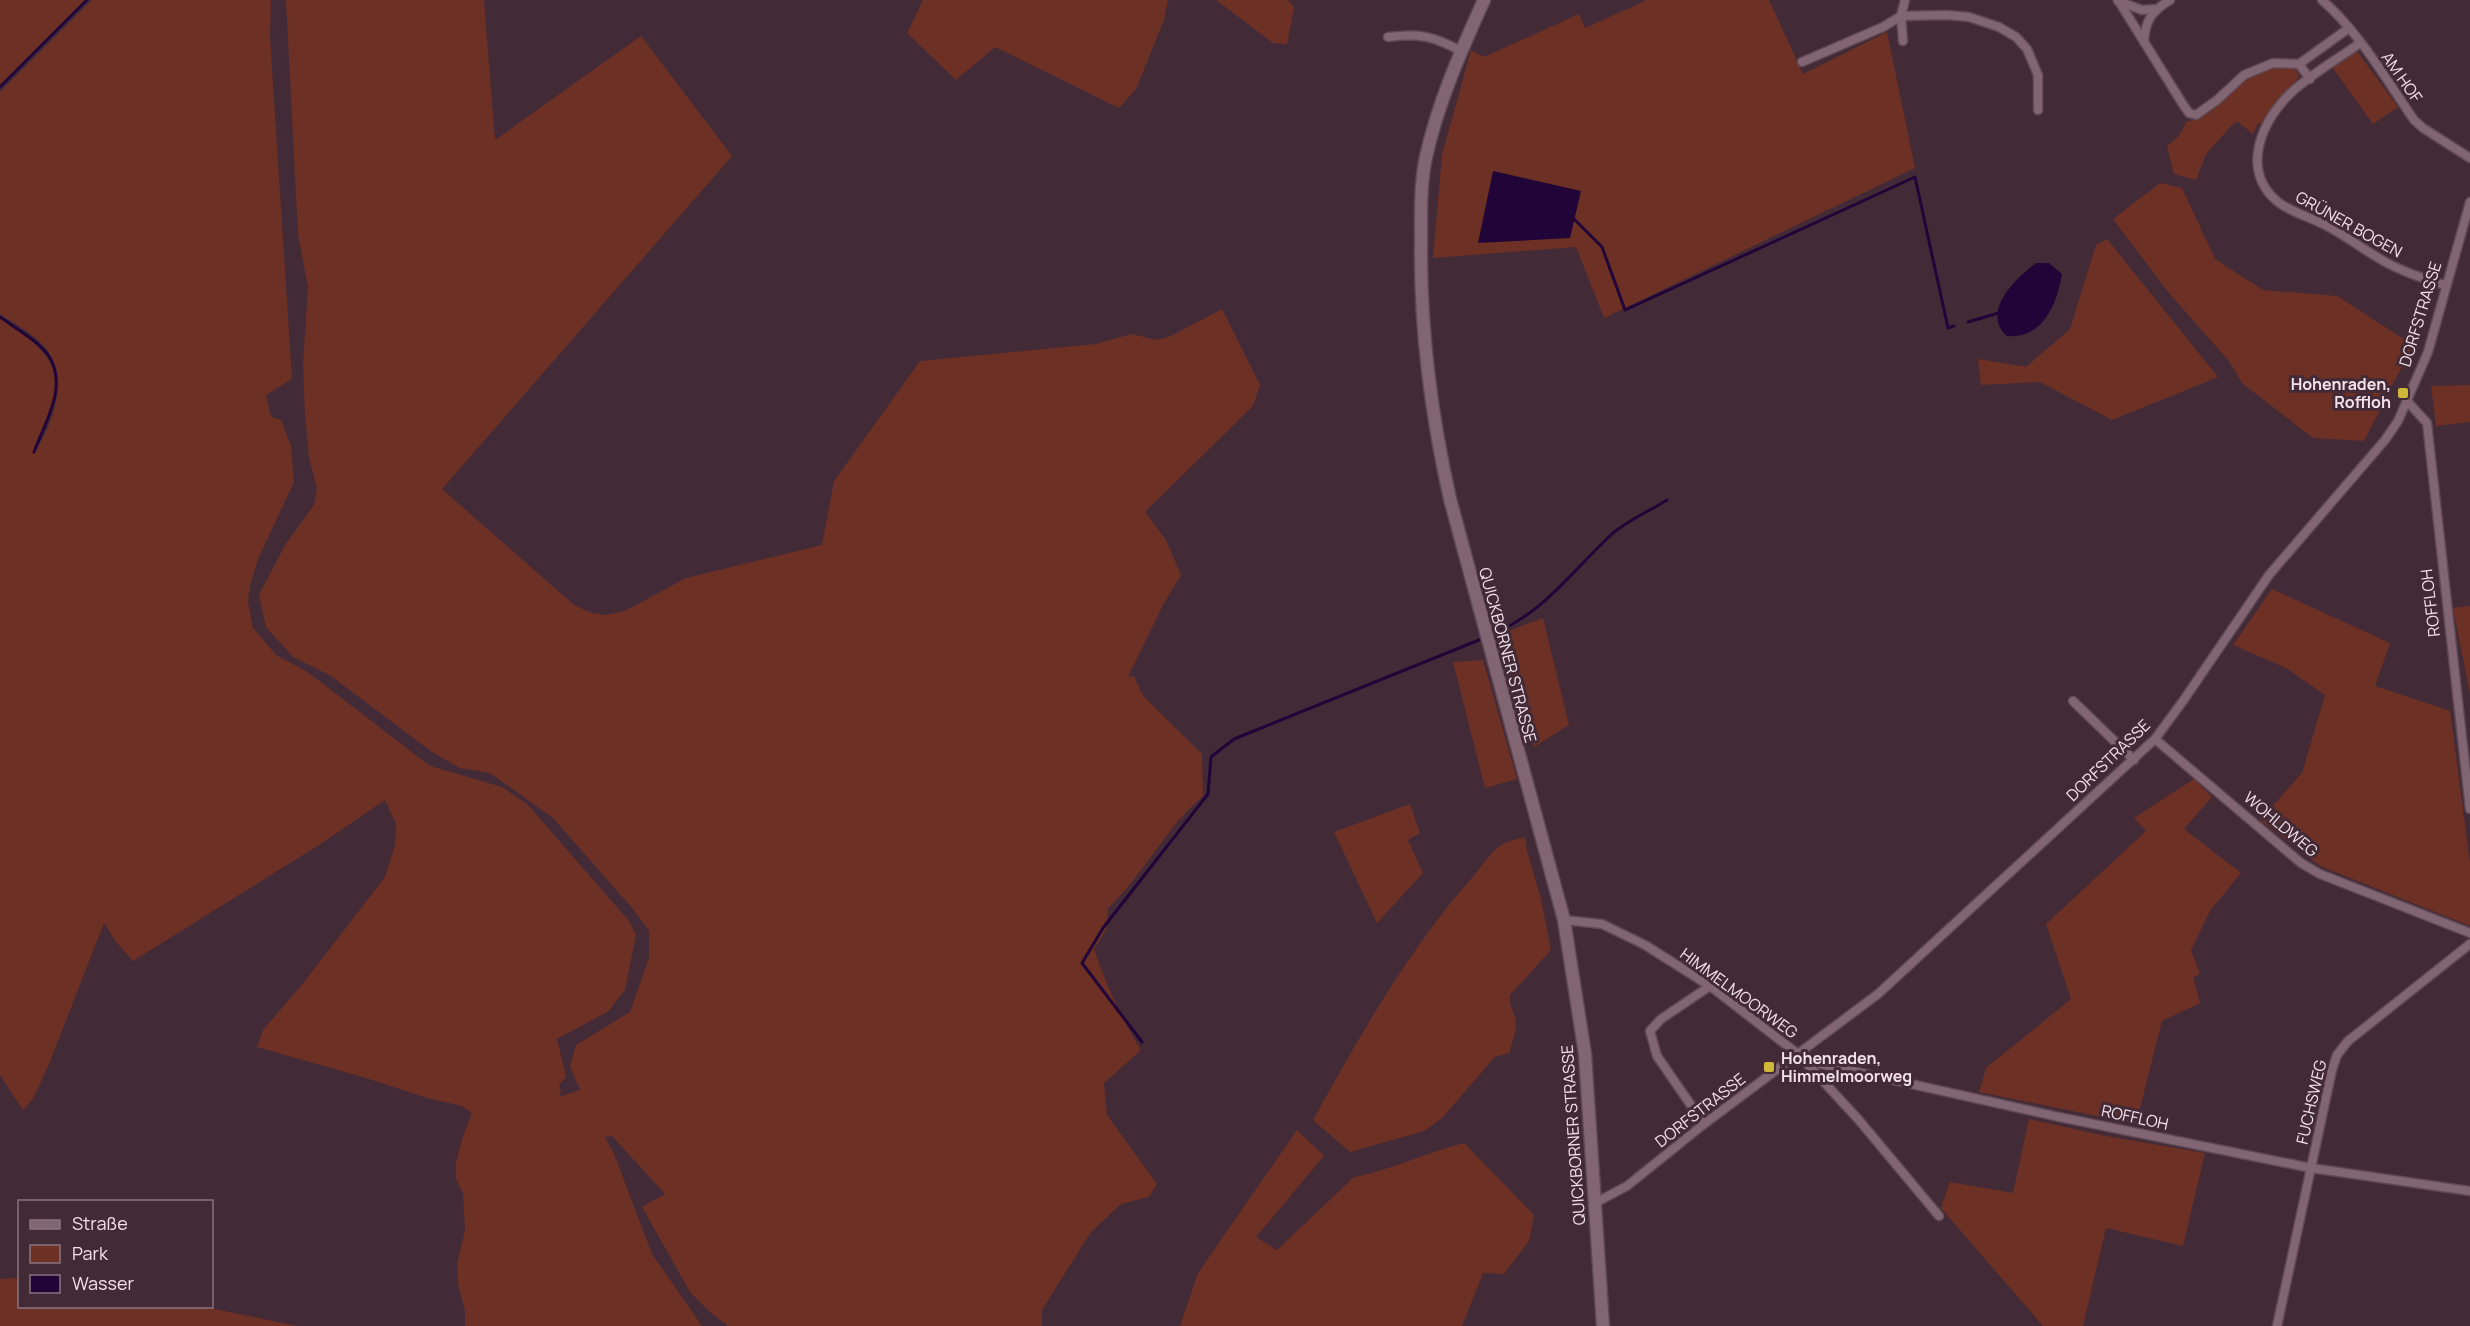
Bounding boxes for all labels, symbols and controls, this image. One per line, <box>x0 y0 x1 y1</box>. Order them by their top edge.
street label: AM HOF <box>2377 47 2427 107</box>
street label: GRÜNER BOGEN <box>2292 186 2406 262</box>
street label: DORFSTRASSE <box>2394 259 2446 369</box>
place label: Hohenraden, Roffloh <box>2291 373 2391 413</box>
marker: Hohenraden, Roffloh <box>2396 386 2410 400</box>
street label: QUICKBORNER STRASSE <box>1474 565 1542 745</box>
street label: ROFFLOH <box>2415 568 2445 638</box>
street label: DORFSTRASSE <box>2061 714 2155 806</box>
street label: WOHLDWEG <box>2239 786 2323 862</box>
street label: HIMMELMOORWEG <box>1676 943 1802 1043</box>
street label: QUICKBORNER STRASSE <box>1556 1044 1590 1226</box>
place label: Hohenraden, Himmelmoorweg <box>1781 1047 1912 1087</box>
street label: FUCHSWEG <box>2291 1058 2331 1146</box>
marker: Hohenraden, Himmelmoorweg <box>1762 1060 1776 1074</box>
street label: DORFSTRASSE <box>1650 1068 1750 1152</box>
street label: ROFFLOH <box>2099 1099 2171 1135</box>
legend <box>18 1200 213 1308</box>
text: Straße <box>72 1211 128 1235</box>
text: Park <box>72 1241 109 1265</box>
text: Wasser <box>72 1271 134 1295</box>

